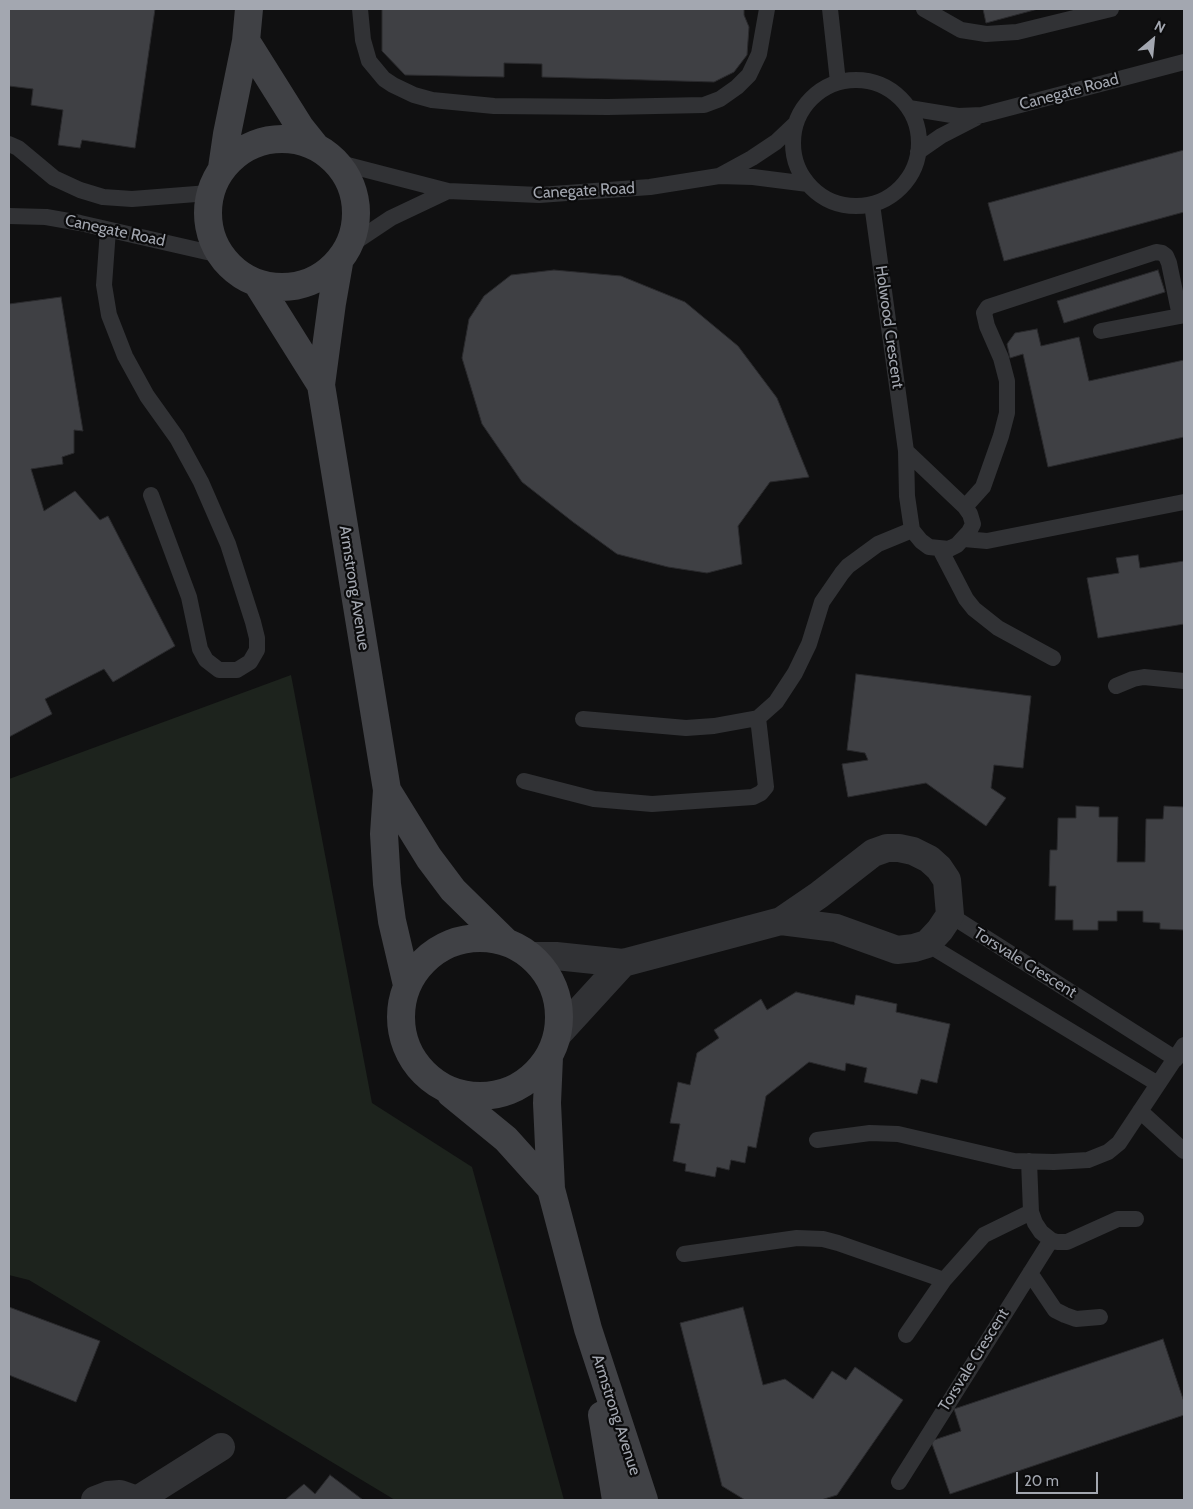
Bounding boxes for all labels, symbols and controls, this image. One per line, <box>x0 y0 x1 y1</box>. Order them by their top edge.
north arrow <box>1128 15 1178 65</box>
text: N <box>1151 16 1169 37</box>
street label: Canegate Road <box>1017 70 1121 114</box>
street label: Canegate Road <box>533 179 635 203</box>
street label: Canegate Road <box>63 211 167 251</box>
street label: Holwood Crescent <box>871 264 907 390</box>
street label: Armstrong Avenue <box>335 524 373 652</box>
street label: Torsvale Crescent <box>970 924 1080 1002</box>
street label: Torsvale Crescent <box>935 1305 1013 1415</box>
street label: Armstrong Avenue <box>587 1352 645 1478</box>
scale bar <box>1018 1462 1100 1494</box>
text: 20 m <box>1024 1472 1059 1490</box>

